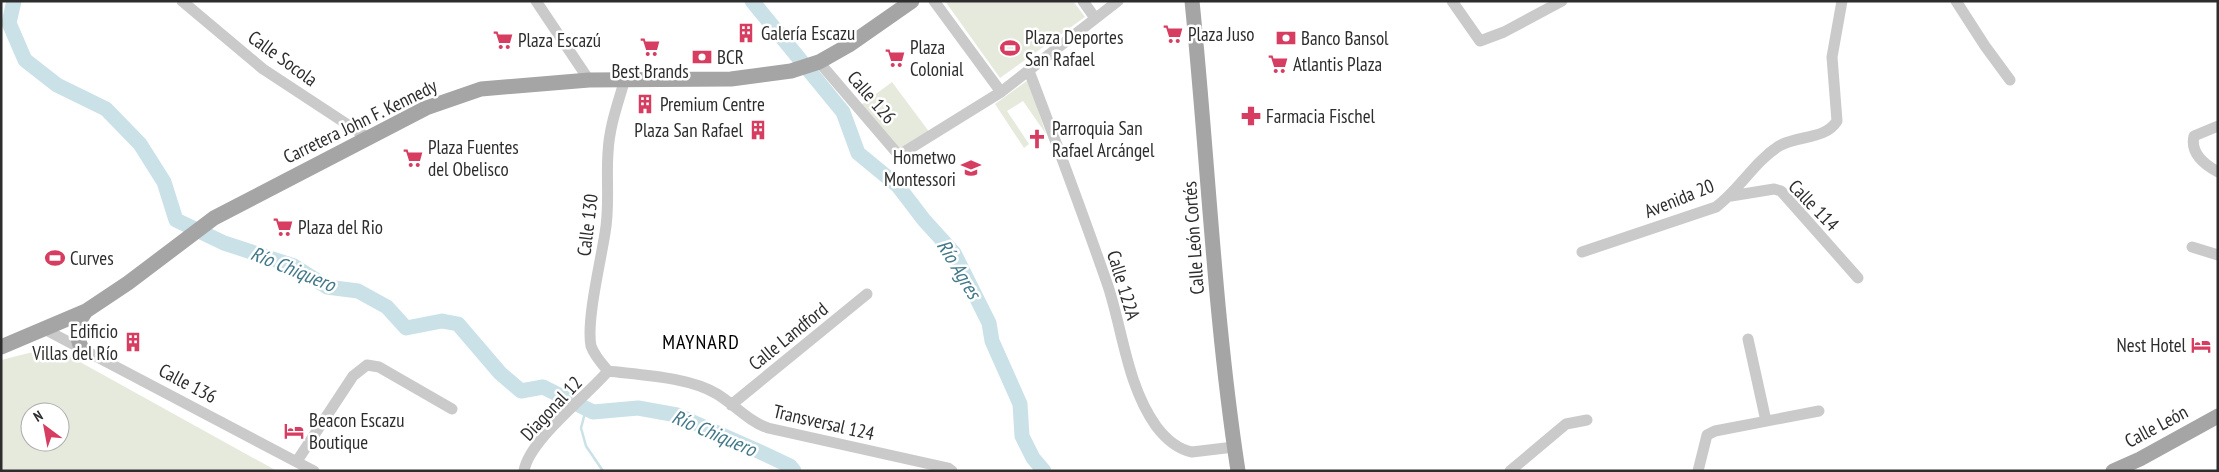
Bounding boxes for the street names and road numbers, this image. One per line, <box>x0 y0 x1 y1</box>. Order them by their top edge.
street label: Calle Socola <box>244 25 322 91</box>
street label: Calle 126 <box>842 66 902 128</box>
street label: Carretera John F. Kennedy <box>279 73 442 169</box>
street label: Avenida 20 <box>1641 173 1717 223</box>
street label: Calle 114 <box>1784 174 1845 236</box>
street label: Calle León Cortés <box>1177 181 1209 295</box>
street label: Calle 130 <box>571 193 603 257</box>
street label: Calle 122A <box>1102 247 1146 323</box>
street label: Calle Landford <box>744 297 832 375</box>
street label: Calle 136 <box>155 358 221 408</box>
street label: Diagonal 12 <box>515 371 587 445</box>
street label: Transversal 124 <box>771 399 877 445</box>
street label: Calle León <box>2120 399 2192 453</box>

